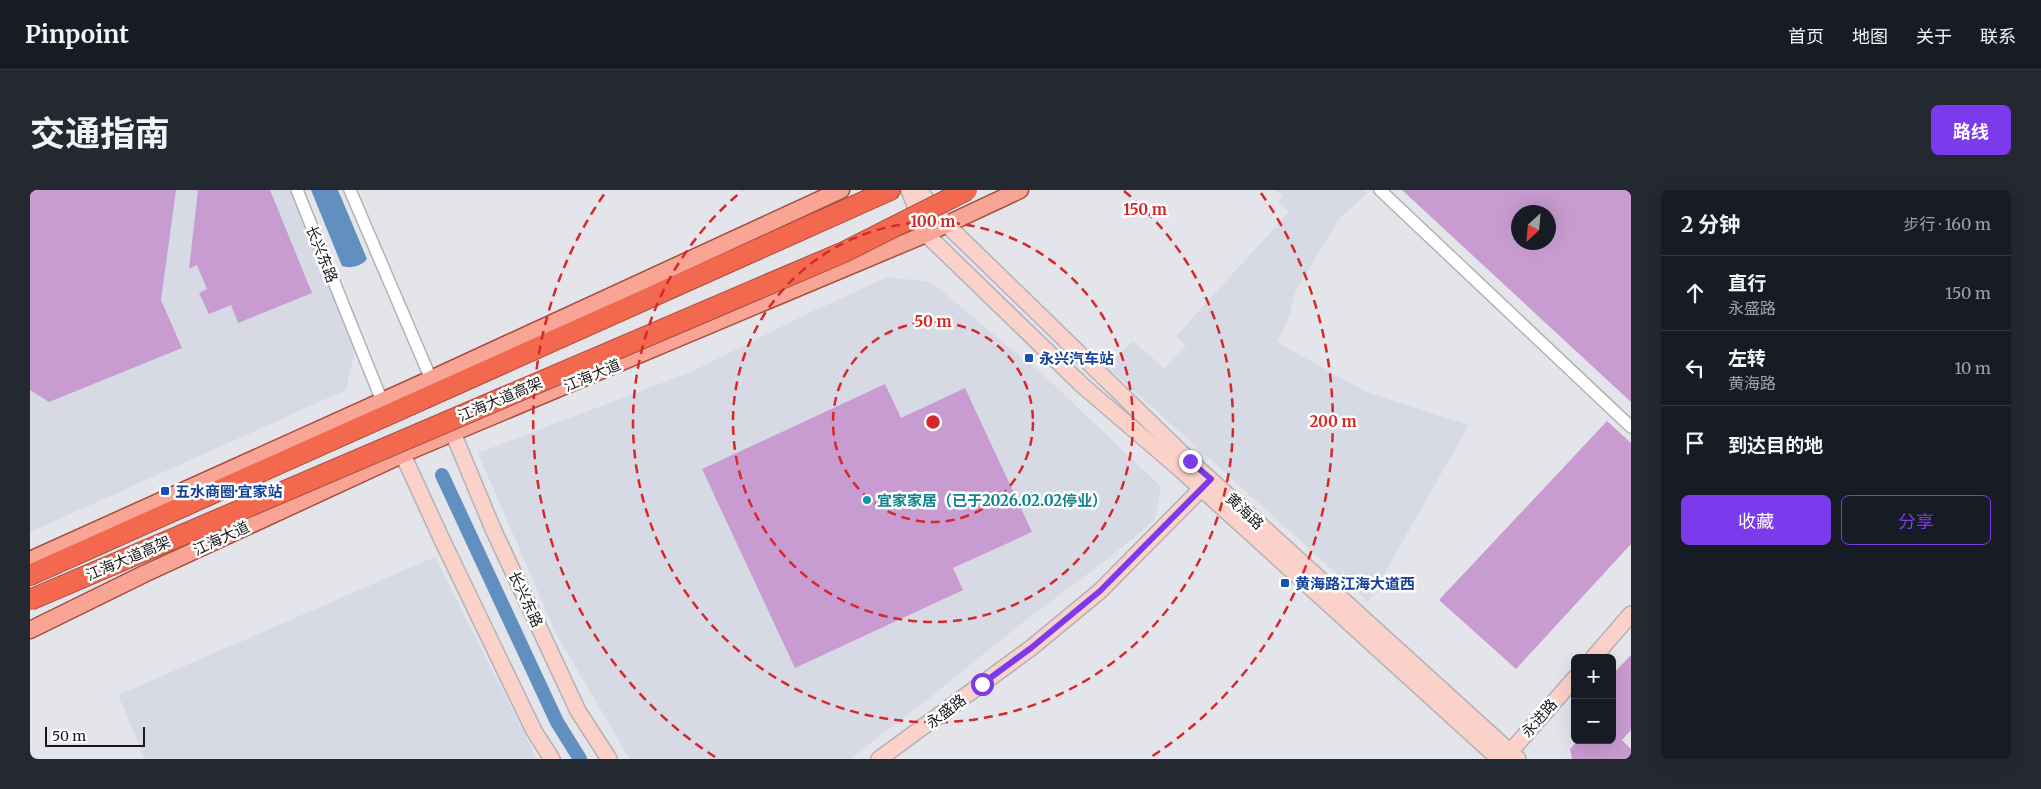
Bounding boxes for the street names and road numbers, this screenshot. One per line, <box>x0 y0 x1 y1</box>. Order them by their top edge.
street label: 长兴东路 <box>302 223 342 285</box>
street label: 江海大道 <box>561 355 623 395</box>
street label: 江海大道高架 <box>455 373 545 425</box>
street label: 黄海路 <box>1222 489 1268 533</box>
street label: 江海大道 <box>190 517 252 559</box>
street label: 江海大道高架 <box>83 532 173 584</box>
street label: 长兴东路 <box>505 568 547 630</box>
street label: 永盛路 <box>922 690 970 732</box>
street label: 永进路 <box>1517 695 1561 741</box>

